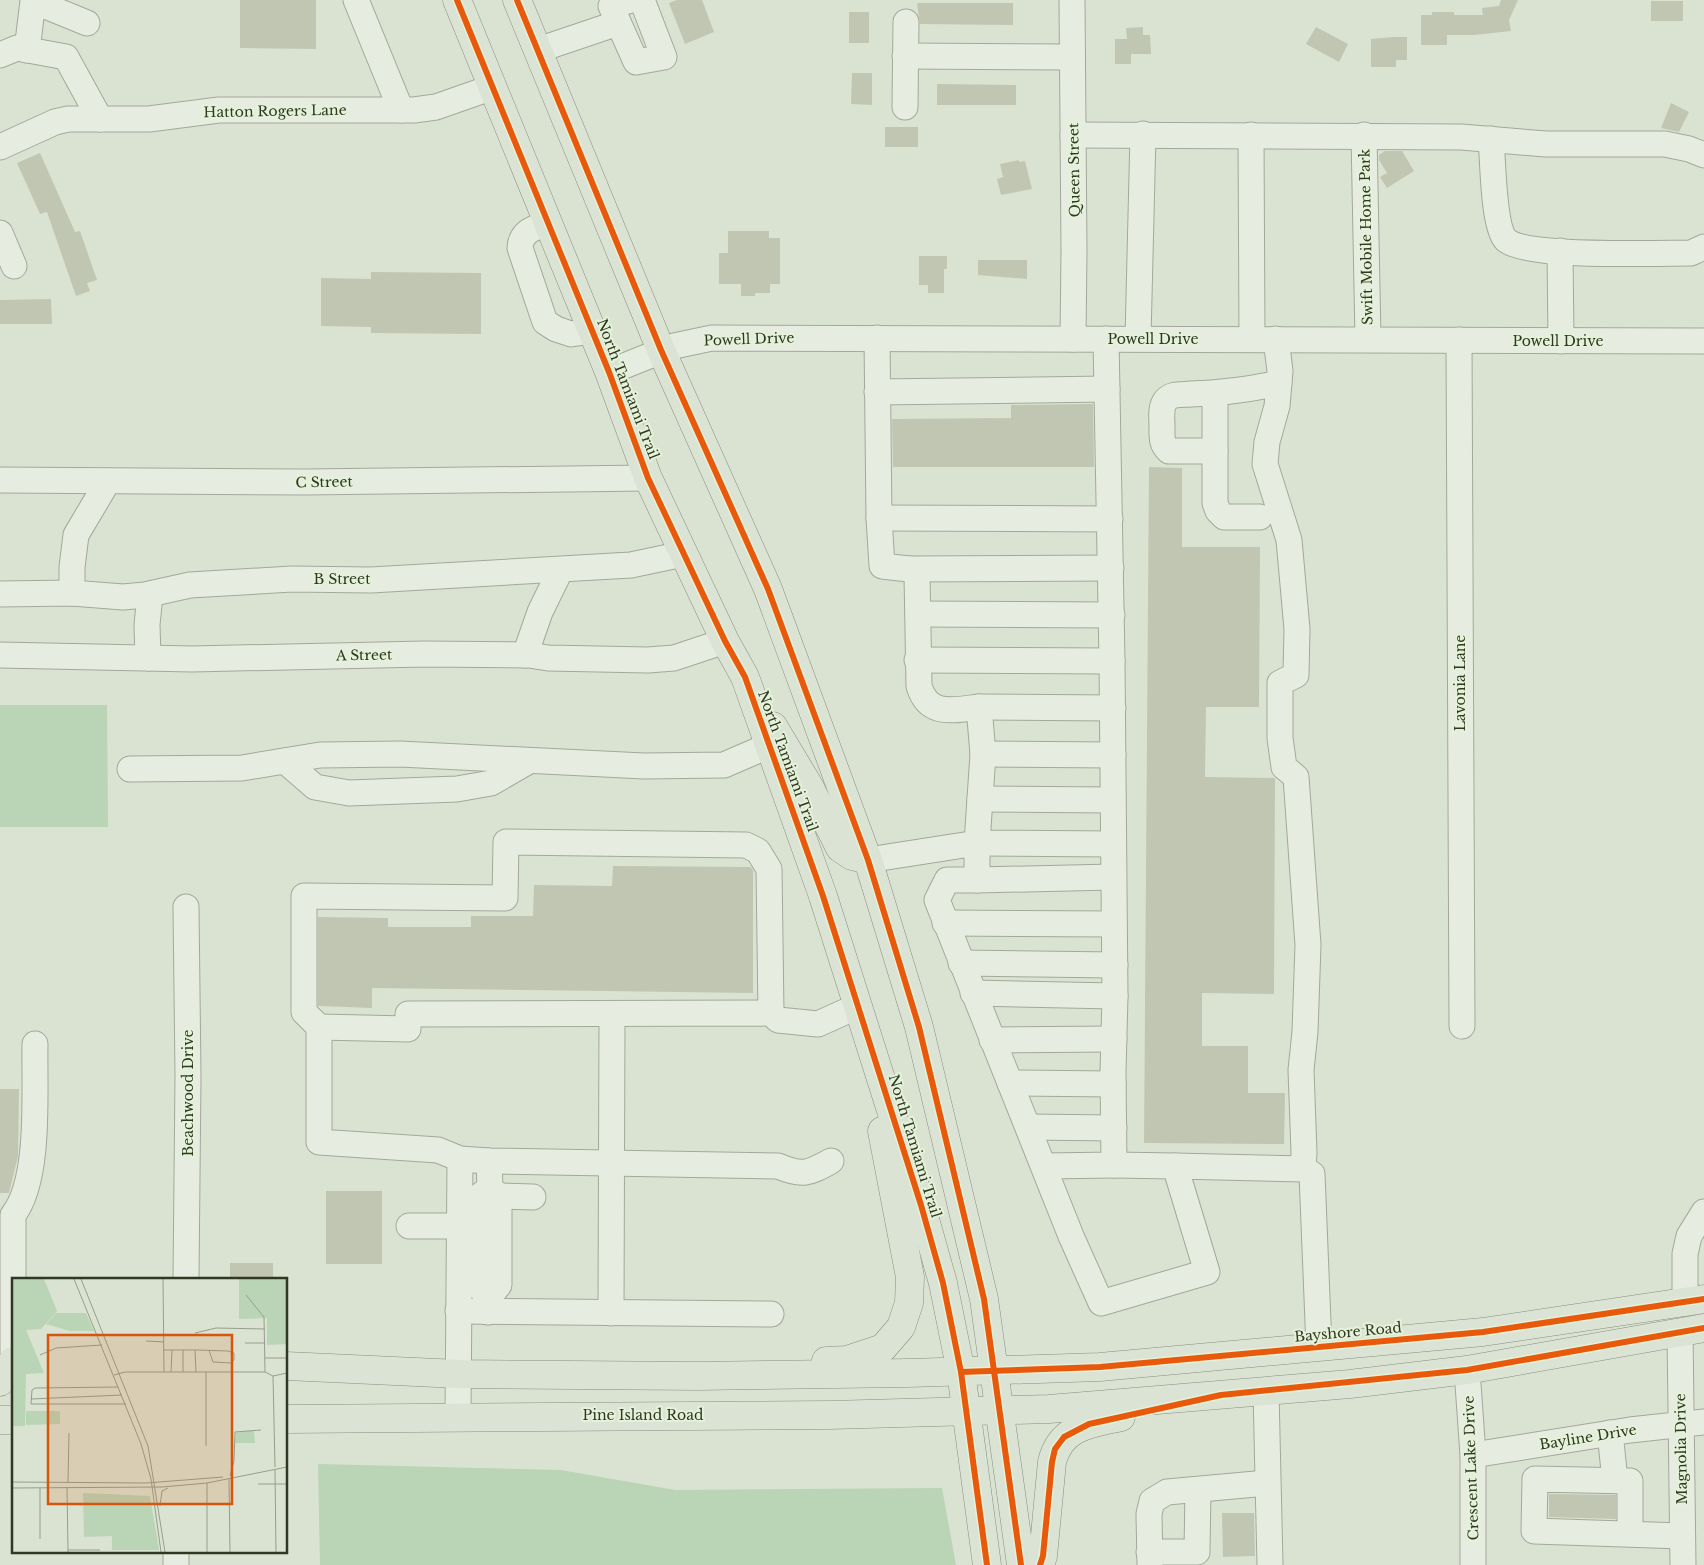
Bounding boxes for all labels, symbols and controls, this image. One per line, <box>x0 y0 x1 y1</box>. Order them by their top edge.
street label: Hatton Rogers Lane <box>203 101 347 121</box>
street label: Queen Street <box>1064 122 1084 217</box>
street label: Swift Mobile Home Park <box>1355 148 1377 325</box>
street label: North Tamiami Trail <box>593 316 663 462</box>
street label: Powell Drive <box>703 328 795 350</box>
street label: Powell Drive <box>1108 330 1198 348</box>
street label: Powell Drive <box>1513 332 1603 350</box>
street label: C Street <box>295 472 354 491</box>
street label: B Street <box>314 570 371 588</box>
street label: Lavonia Lane <box>1451 635 1469 731</box>
street label: A Street <box>335 645 393 665</box>
street label: North Tamiami Trail <box>754 688 822 835</box>
street label: Beachwood Drive <box>179 1030 197 1156</box>
street label: North Tamiami Trail <box>885 1072 946 1220</box>
inset map <box>12 1278 288 1552</box>
street label: Bayshore Road <box>1293 1318 1403 1346</box>
street label: Magnolia Drive <box>1671 1393 1691 1505</box>
street label: Crescent Lake Drive <box>1459 1395 1483 1541</box>
street label: Pine Island Road <box>583 1406 704 1424</box>
street label: Bayline Drive <box>1538 1420 1638 1454</box>

